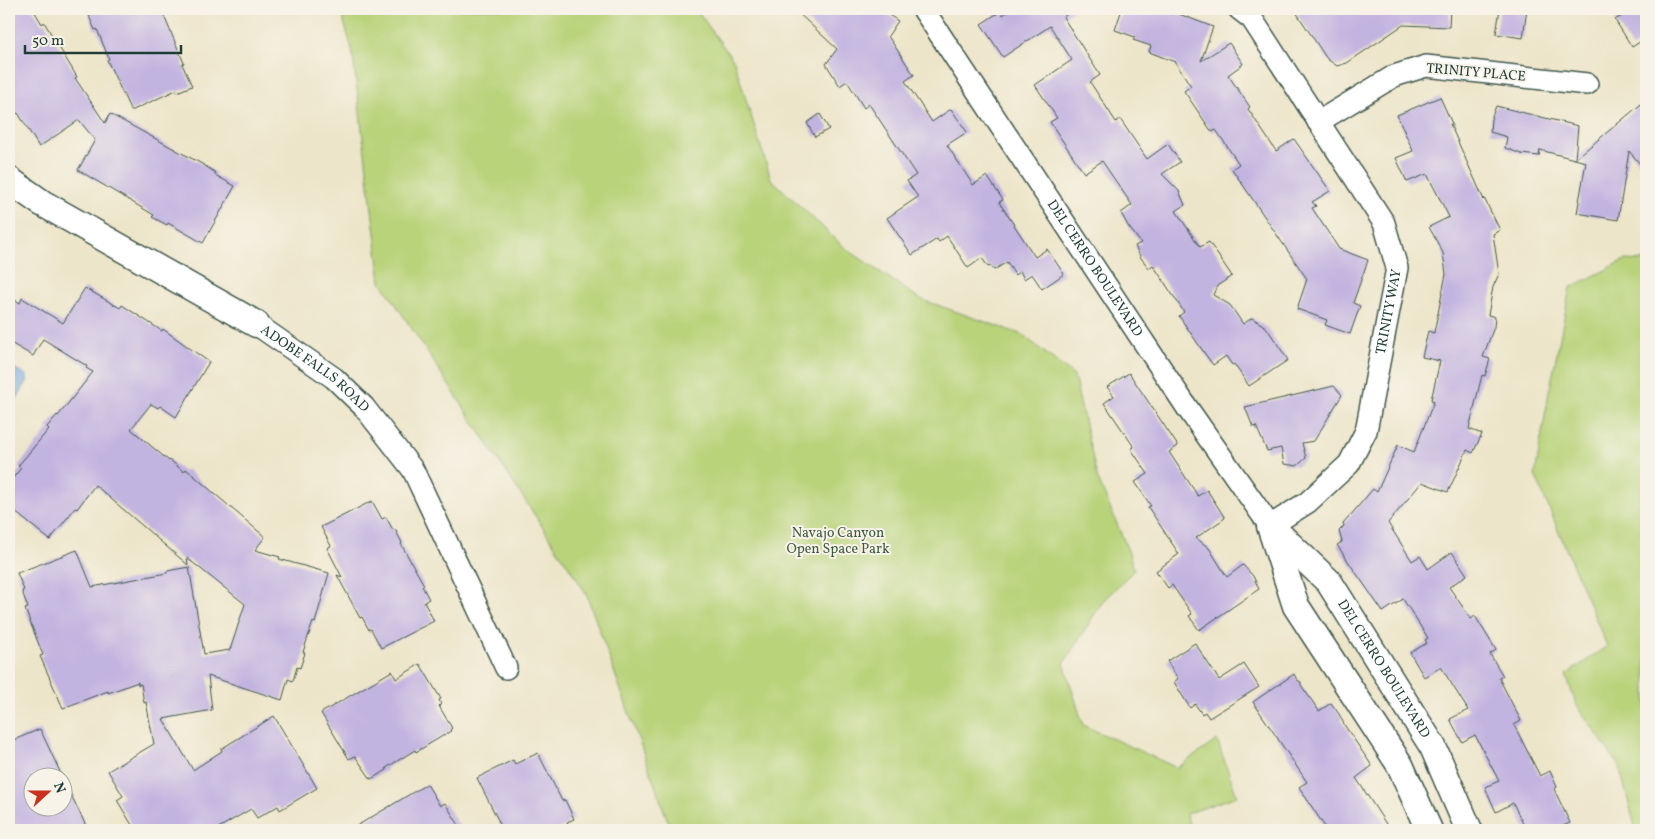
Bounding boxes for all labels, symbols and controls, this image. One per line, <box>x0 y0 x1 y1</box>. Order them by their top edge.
scale bar <box>25 22 181 54</box>
text: 50 m <box>32 31 64 52</box>
street label: TRINITY PLACE <box>1425 59 1527 87</box>
street label: DEL CERRO BOULEVARD <box>1042 196 1147 341</box>
street label: TRINITY WAY <box>1371 267 1406 356</box>
street label: ADOBE FALLS ROAD <box>257 320 373 417</box>
park label: Navajo Canyon Open Space Park <box>786 524 890 559</box>
street label: DEL CERRO BOULEVARD <box>1333 596 1435 742</box>
north arrow <box>22 766 72 816</box>
text: N <box>48 780 69 796</box>

